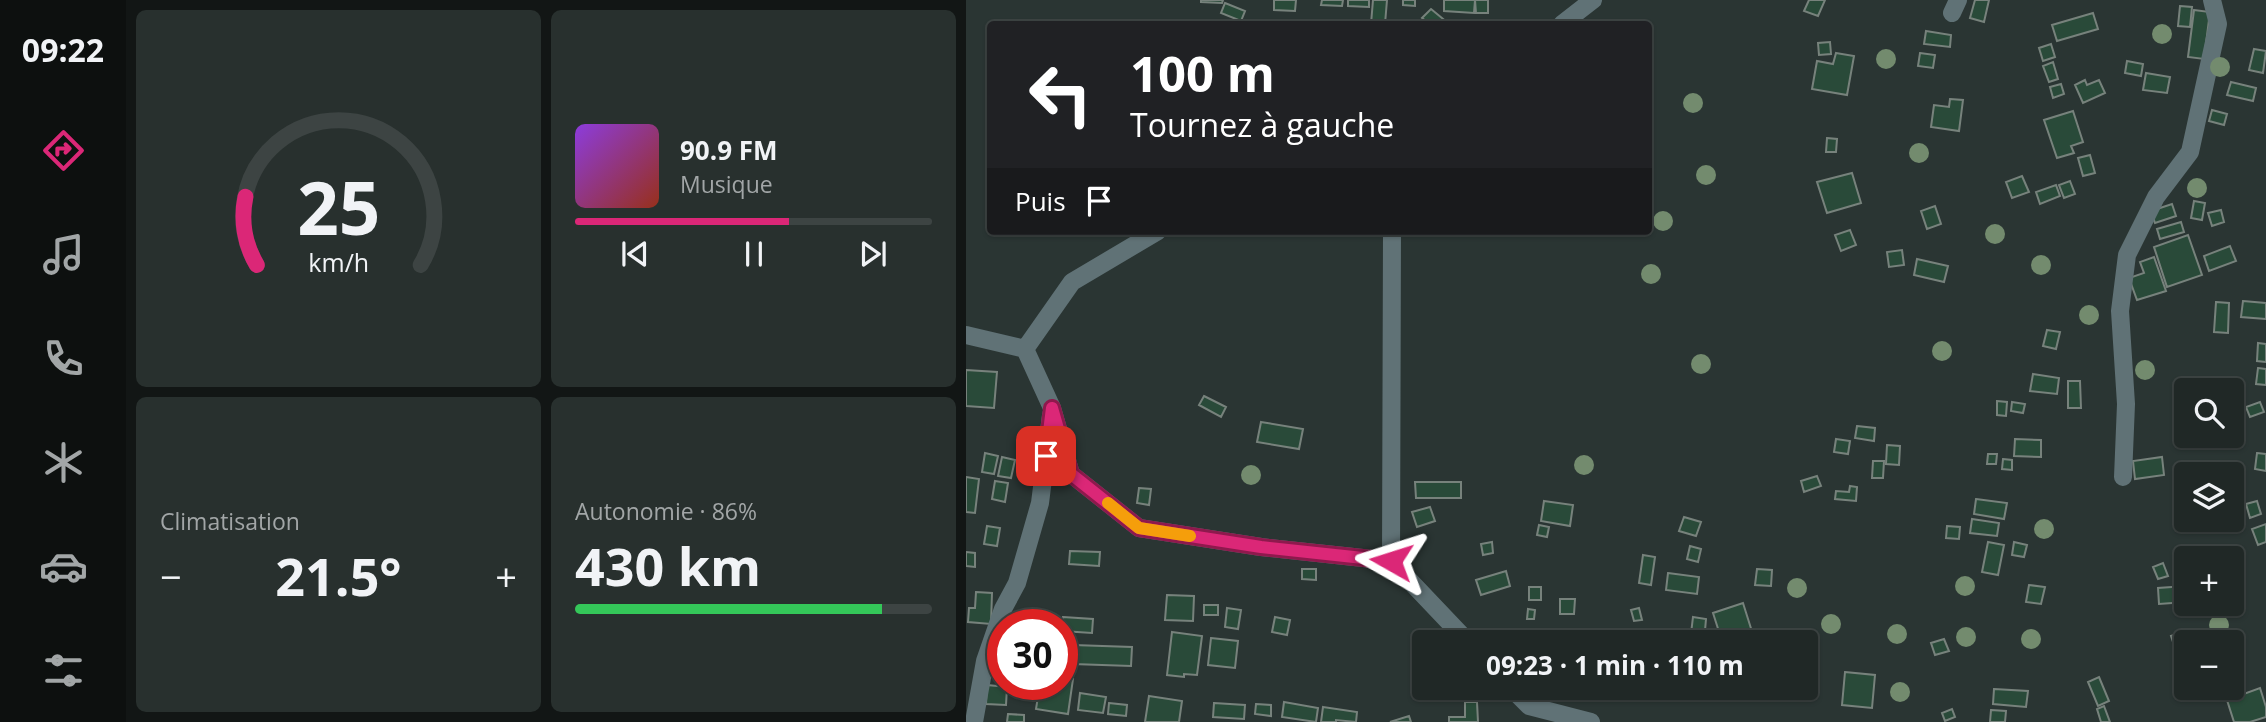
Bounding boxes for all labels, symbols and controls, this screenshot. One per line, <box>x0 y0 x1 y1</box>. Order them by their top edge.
text: 09:22 <box>22 28 104 71</box>
text: 100 m <box>1130 40 1275 106</box>
icon: left <box>1015 49 1106 140</box>
text: Tournez à gauche <box>1130 103 1394 146</box>
icon: directions <box>39 126 88 175</box>
text: 90.9 FM <box>680 132 778 168</box>
text: 25 <box>297 157 380 256</box>
text: Musique <box>680 168 773 200</box>
icon: arrive <box>1080 182 1118 220</box>
text: Puis <box>1015 183 1066 219</box>
icon: music <box>39 230 88 279</box>
icon: previous <box>616 235 654 273</box>
icon: pause <box>735 235 773 273</box>
icon: next <box>854 235 892 273</box>
text: km/h <box>308 245 369 279</box>
icon: phone <box>39 334 88 383</box>
map controls <box>2174 378 2244 700</box>
button: search <box>2174 378 2244 448</box>
pin <box>1016 426 1076 486</box>
icon: arrive <box>1027 437 1065 475</box>
icon: climate <box>39 438 88 487</box>
button: layers <box>2174 462 2244 532</box>
text: Autonomie · 86% <box>575 495 757 527</box>
text: Climatisation <box>160 505 300 537</box>
position arrow <box>1354 524 1428 598</box>
text: 430 km <box>575 530 761 601</box>
text: 21.5° <box>275 540 402 611</box>
icon: car <box>39 542 88 591</box>
button: + <box>2174 546 2244 616</box>
text: − <box>160 550 182 602</box>
text: + <box>495 550 517 602</box>
speed limit sign: 30 <box>987 609 1078 700</box>
button: − <box>2174 630 2244 700</box>
icon: filters <box>39 646 88 695</box>
text: 09:23 · 1 min · 110 m <box>1486 647 1744 683</box>

